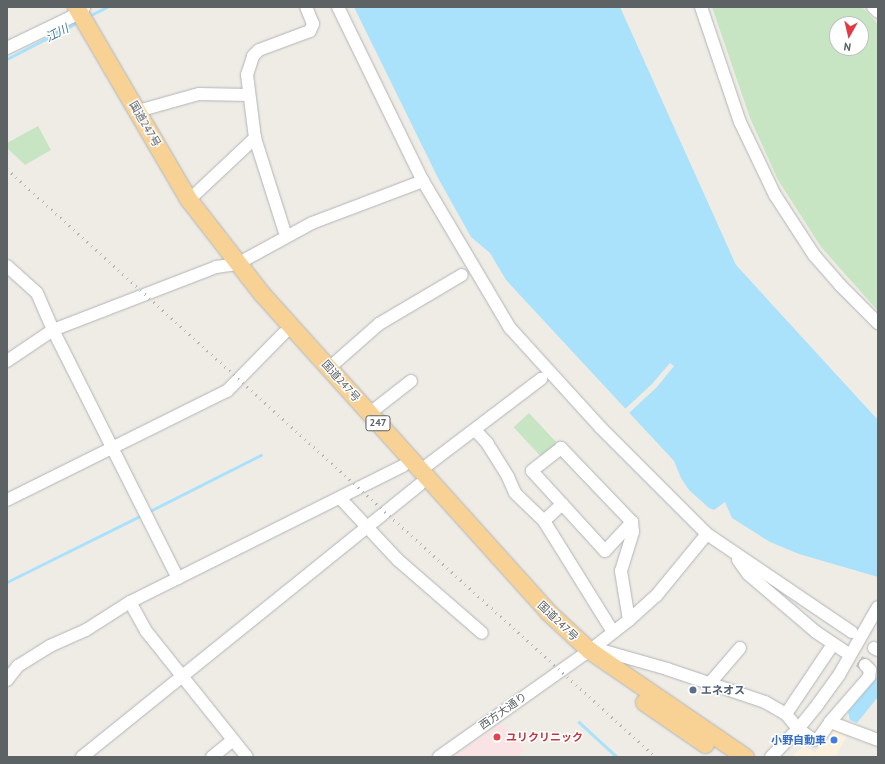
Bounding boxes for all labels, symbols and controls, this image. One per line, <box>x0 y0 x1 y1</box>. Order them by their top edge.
north arrow <box>829 16 869 56</box>
water label: 江川 <box>43 21 71 45</box>
text: N <box>843 39 852 54</box>
street label: 国道247号 <box>127 99 163 149</box>
street label: 国道247号 <box>319 358 363 404</box>
road number: 247 <box>365 415 391 431</box>
street label: 国道247号 <box>535 599 581 643</box>
place label: エネオス <box>701 683 745 697</box>
marker: エネオス <box>688 685 698 695</box>
street label: 西方大通り <box>477 690 529 732</box>
place label: ユリクリニック <box>506 730 583 744</box>
marker: ユリクリニック <box>491 731 503 743</box>
place label: 小野自動車 <box>771 733 826 747</box>
marker: 小野自動車 <box>829 735 839 745</box>

